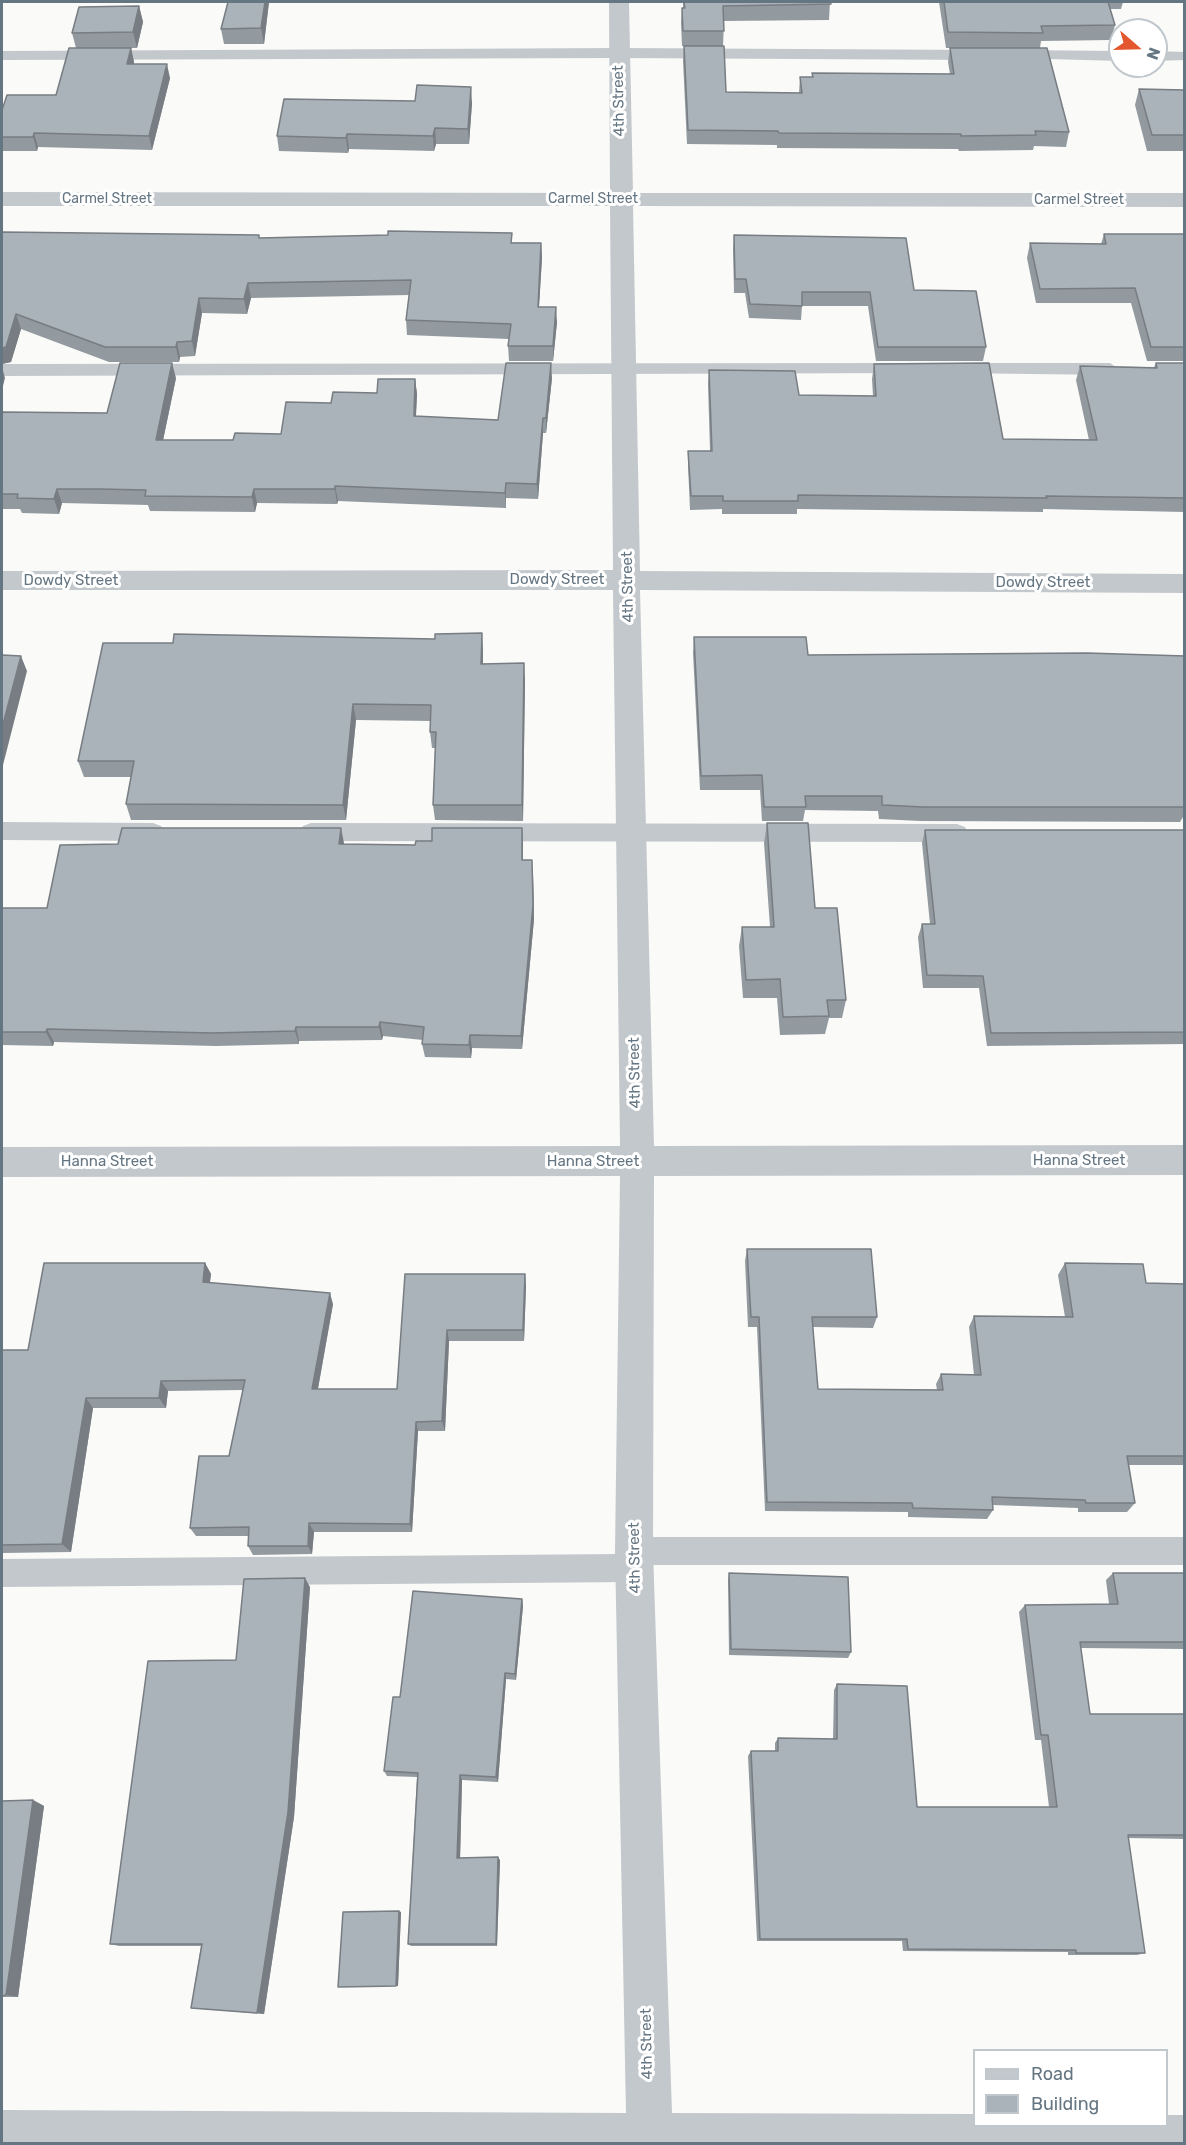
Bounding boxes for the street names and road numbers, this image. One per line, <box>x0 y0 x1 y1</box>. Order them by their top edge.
street label: 4th Street <box>609 65 629 137</box>
street label: Carmel Street <box>62 191 152 207</box>
street label: Carmel Street <box>548 191 638 207</box>
street label: Carmel Street <box>1034 192 1124 208</box>
street label: 4th Street <box>618 551 638 623</box>
street label: Dowdy Street <box>510 571 604 589</box>
street label: Dowdy Street <box>24 572 118 590</box>
street label: Dowdy Street <box>996 574 1090 592</box>
street label: 4th Street <box>625 1037 645 1109</box>
street label: Hanna Street <box>1033 1152 1125 1170</box>
street label: Hanna Street <box>61 1153 153 1171</box>
street label: Hanna Street <box>547 1153 639 1171</box>
street label: 4th Street <box>625 1522 645 1594</box>
street label: 4th Street <box>637 2008 657 2080</box>

